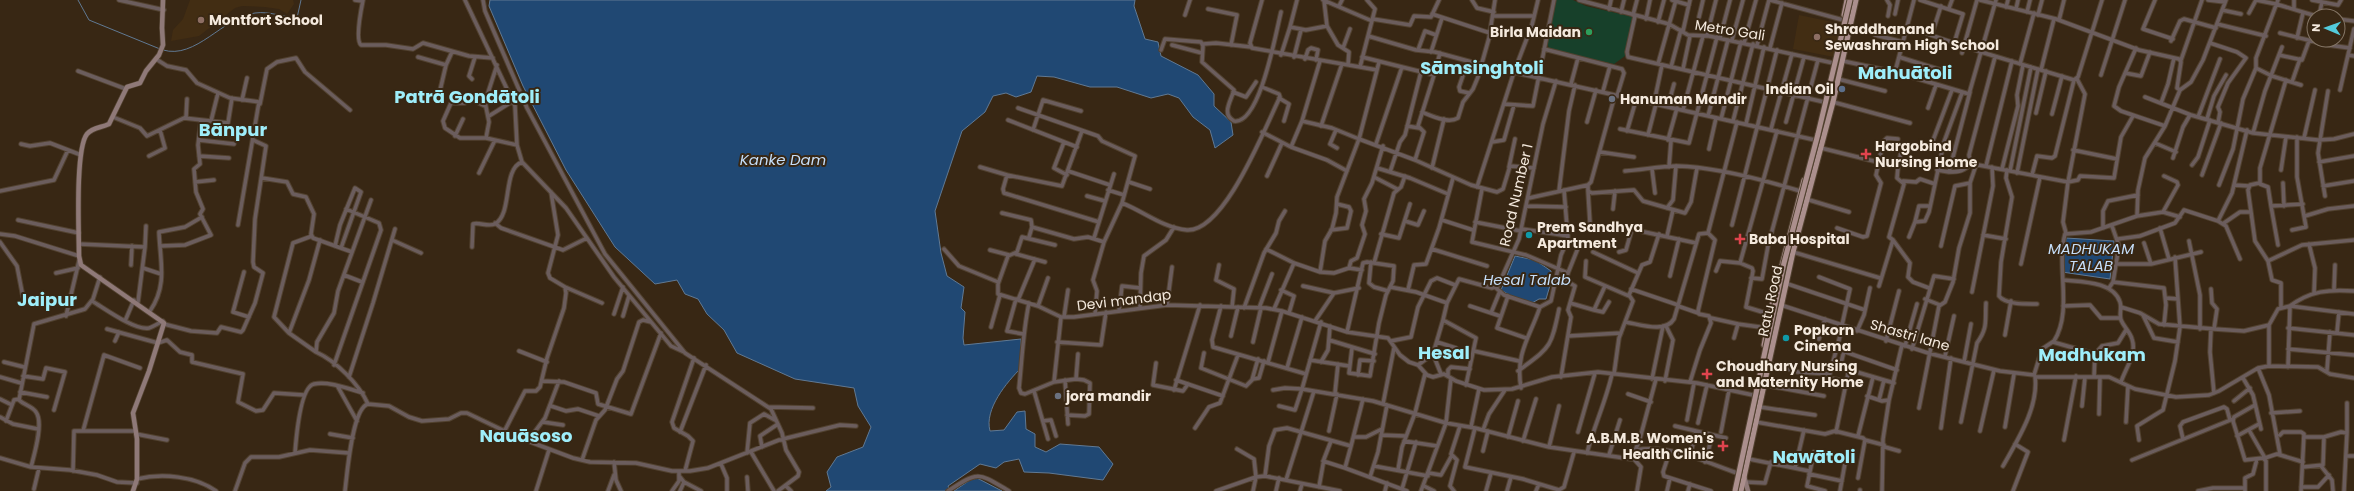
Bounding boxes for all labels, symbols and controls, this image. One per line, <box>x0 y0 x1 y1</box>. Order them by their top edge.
north arrow <box>2306 8 2346 48</box>
place label: Montfort School <box>209 10 323 30</box>
marker: Montfort School <box>196 15 206 25</box>
street label: Metro Gali <box>1693 15 1767 45</box>
place label: Shraddhanand Sewashram High School <box>1825 19 1999 55</box>
place label: Birla Maidan <box>1490 22 1581 42</box>
text: N <box>2308 23 2324 32</box>
marker: Birla Maidan <box>1584 27 1594 37</box>
marker: Shraddhanand Sewashram High School <box>1812 32 1822 42</box>
district label: Sāmsinghtoli <box>1420 55 1544 80</box>
district label: Mahuātoli <box>1858 60 1952 85</box>
place label: Indian Oil <box>1766 79 1834 99</box>
district label: Patrā Gondātoli <box>394 84 540 109</box>
marker: Indian Oil <box>1837 84 1847 94</box>
place label: Hanuman Mandir <box>1620 89 1747 109</box>
marker: Hanuman Mandir <box>1607 94 1617 104</box>
district label: Bānpur <box>199 117 267 142</box>
place label: Hargobind Nursing Home <box>1875 136 1978 172</box>
street label: Road Number 1 <box>1494 142 1538 248</box>
marker: Hargobind Nursing Home <box>1860 148 1872 160</box>
water label: Kanke Dam <box>740 149 826 170</box>
place label: Prem Sandhya Apartment <box>1537 217 1643 253</box>
place label: Baba Hospital <box>1749 229 1850 249</box>
marker: Prem Sandhya Apartment <box>1524 230 1534 240</box>
marker: Baba Hospital <box>1734 233 1746 245</box>
water label: MADHUKAM TALAB <box>2048 238 2134 276</box>
street label: Ratu Road <box>1753 264 1787 338</box>
water label: Hesal Talab <box>1483 269 1571 290</box>
street label: Devi mandap <box>1076 284 1172 316</box>
district label: Jaipur <box>17 287 77 312</box>
street label: Shastri lane <box>1868 314 1952 356</box>
place label: Popkorn Cinema <box>1794 320 1854 356</box>
marker: Popkorn Cinema <box>1781 333 1791 343</box>
district label: Hesal <box>1418 340 1470 365</box>
district label: Madhukam <box>2038 342 2146 367</box>
place label: Choudhary Nursing and Maternity Home <box>1716 356 1864 392</box>
marker: Choudhary Nursing and Maternity Home <box>1701 368 1713 380</box>
place label: jora mandir <box>1065 386 1151 406</box>
marker: jora mandir <box>1053 391 1063 401</box>
district label: Nauāsoso <box>479 423 573 448</box>
place label: A.B.M.B. Women's Health Clinic <box>1586 428 1715 464</box>
marker: A.B.M.B. Women's Health Clinic <box>1717 440 1729 452</box>
district label: Nawātoli <box>1773 444 1855 469</box>

